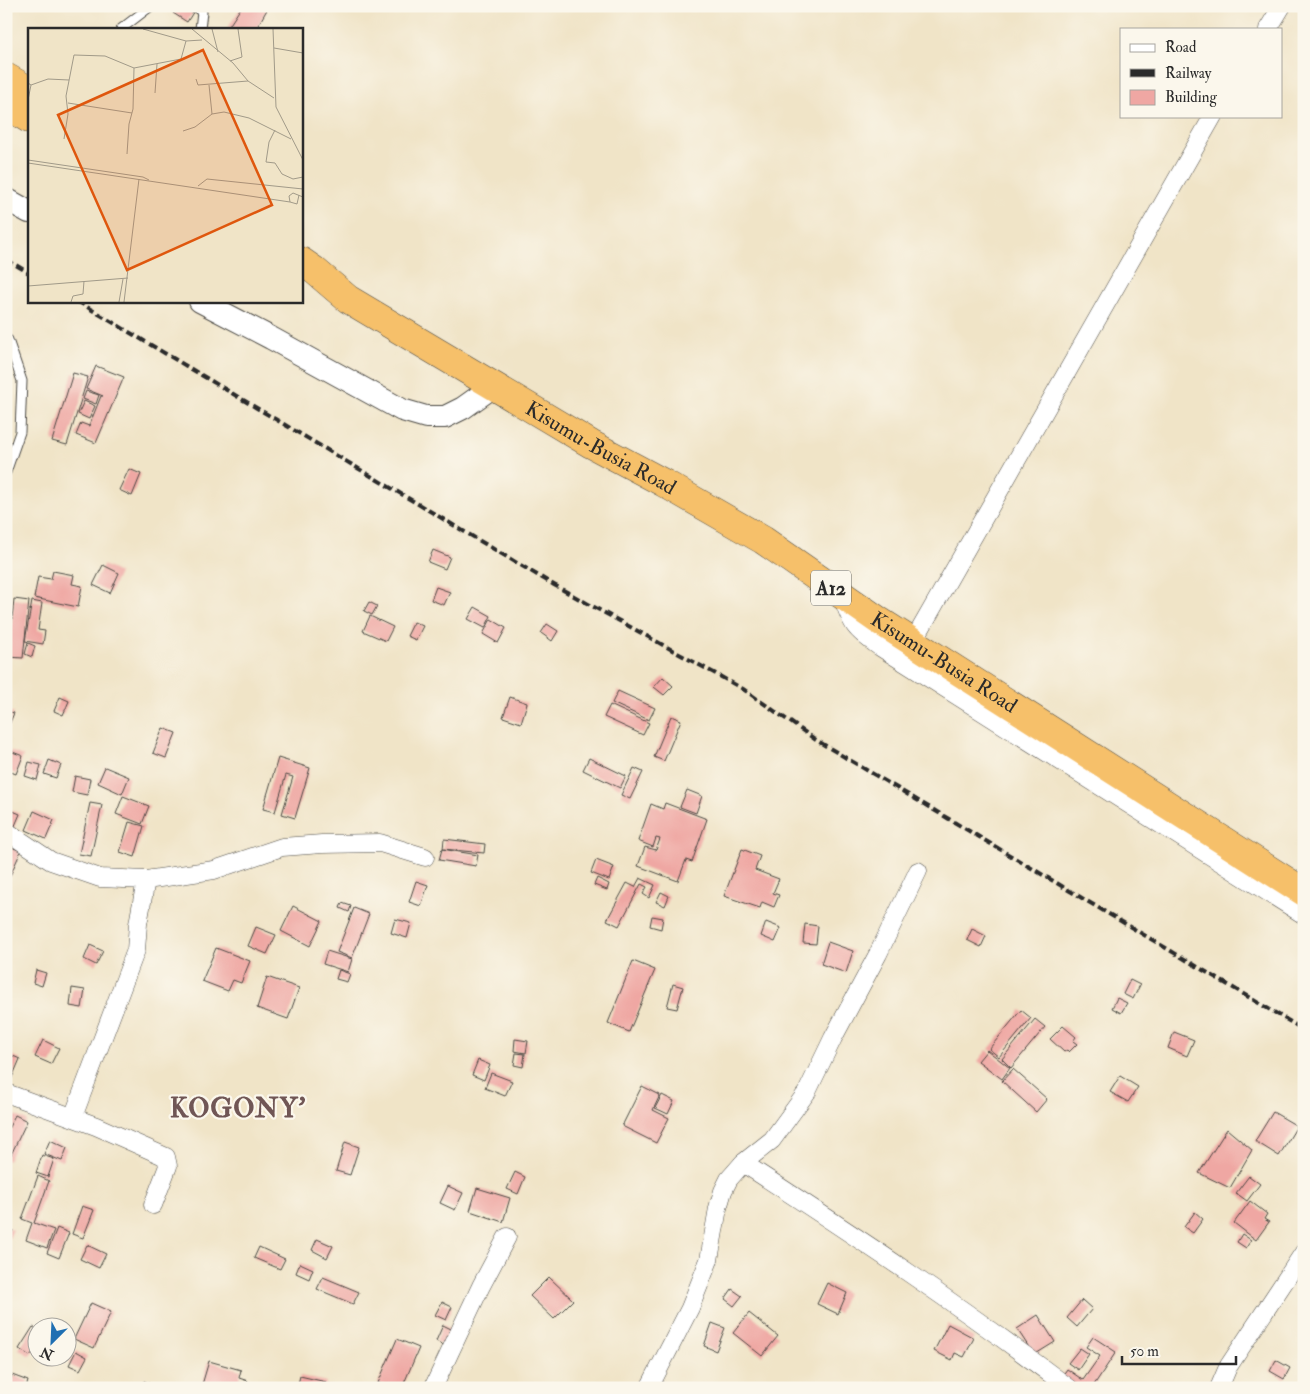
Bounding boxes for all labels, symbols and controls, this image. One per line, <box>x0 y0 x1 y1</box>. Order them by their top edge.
inset map <box>28 28 302 302</box>
legend <box>1120 28 1282 118</box>
text: Road <box>1165 38 1197 57</box>
text: Railway <box>1165 64 1212 83</box>
text: Building <box>1165 88 1217 107</box>
street label: Kisumu-Busia Road <box>521 395 682 501</box>
road number: A12 <box>811 570 851 606</box>
street label: Kisumu-Busia Road <box>866 605 1023 719</box>
district label: KOGONY' <box>170 1093 306 1125</box>
north arrow <box>28 1316 78 1366</box>
scale bar <box>1122 1334 1236 1366</box>
text: 50 m <box>1130 1342 1159 1361</box>
text: N <box>37 1343 57 1364</box>

